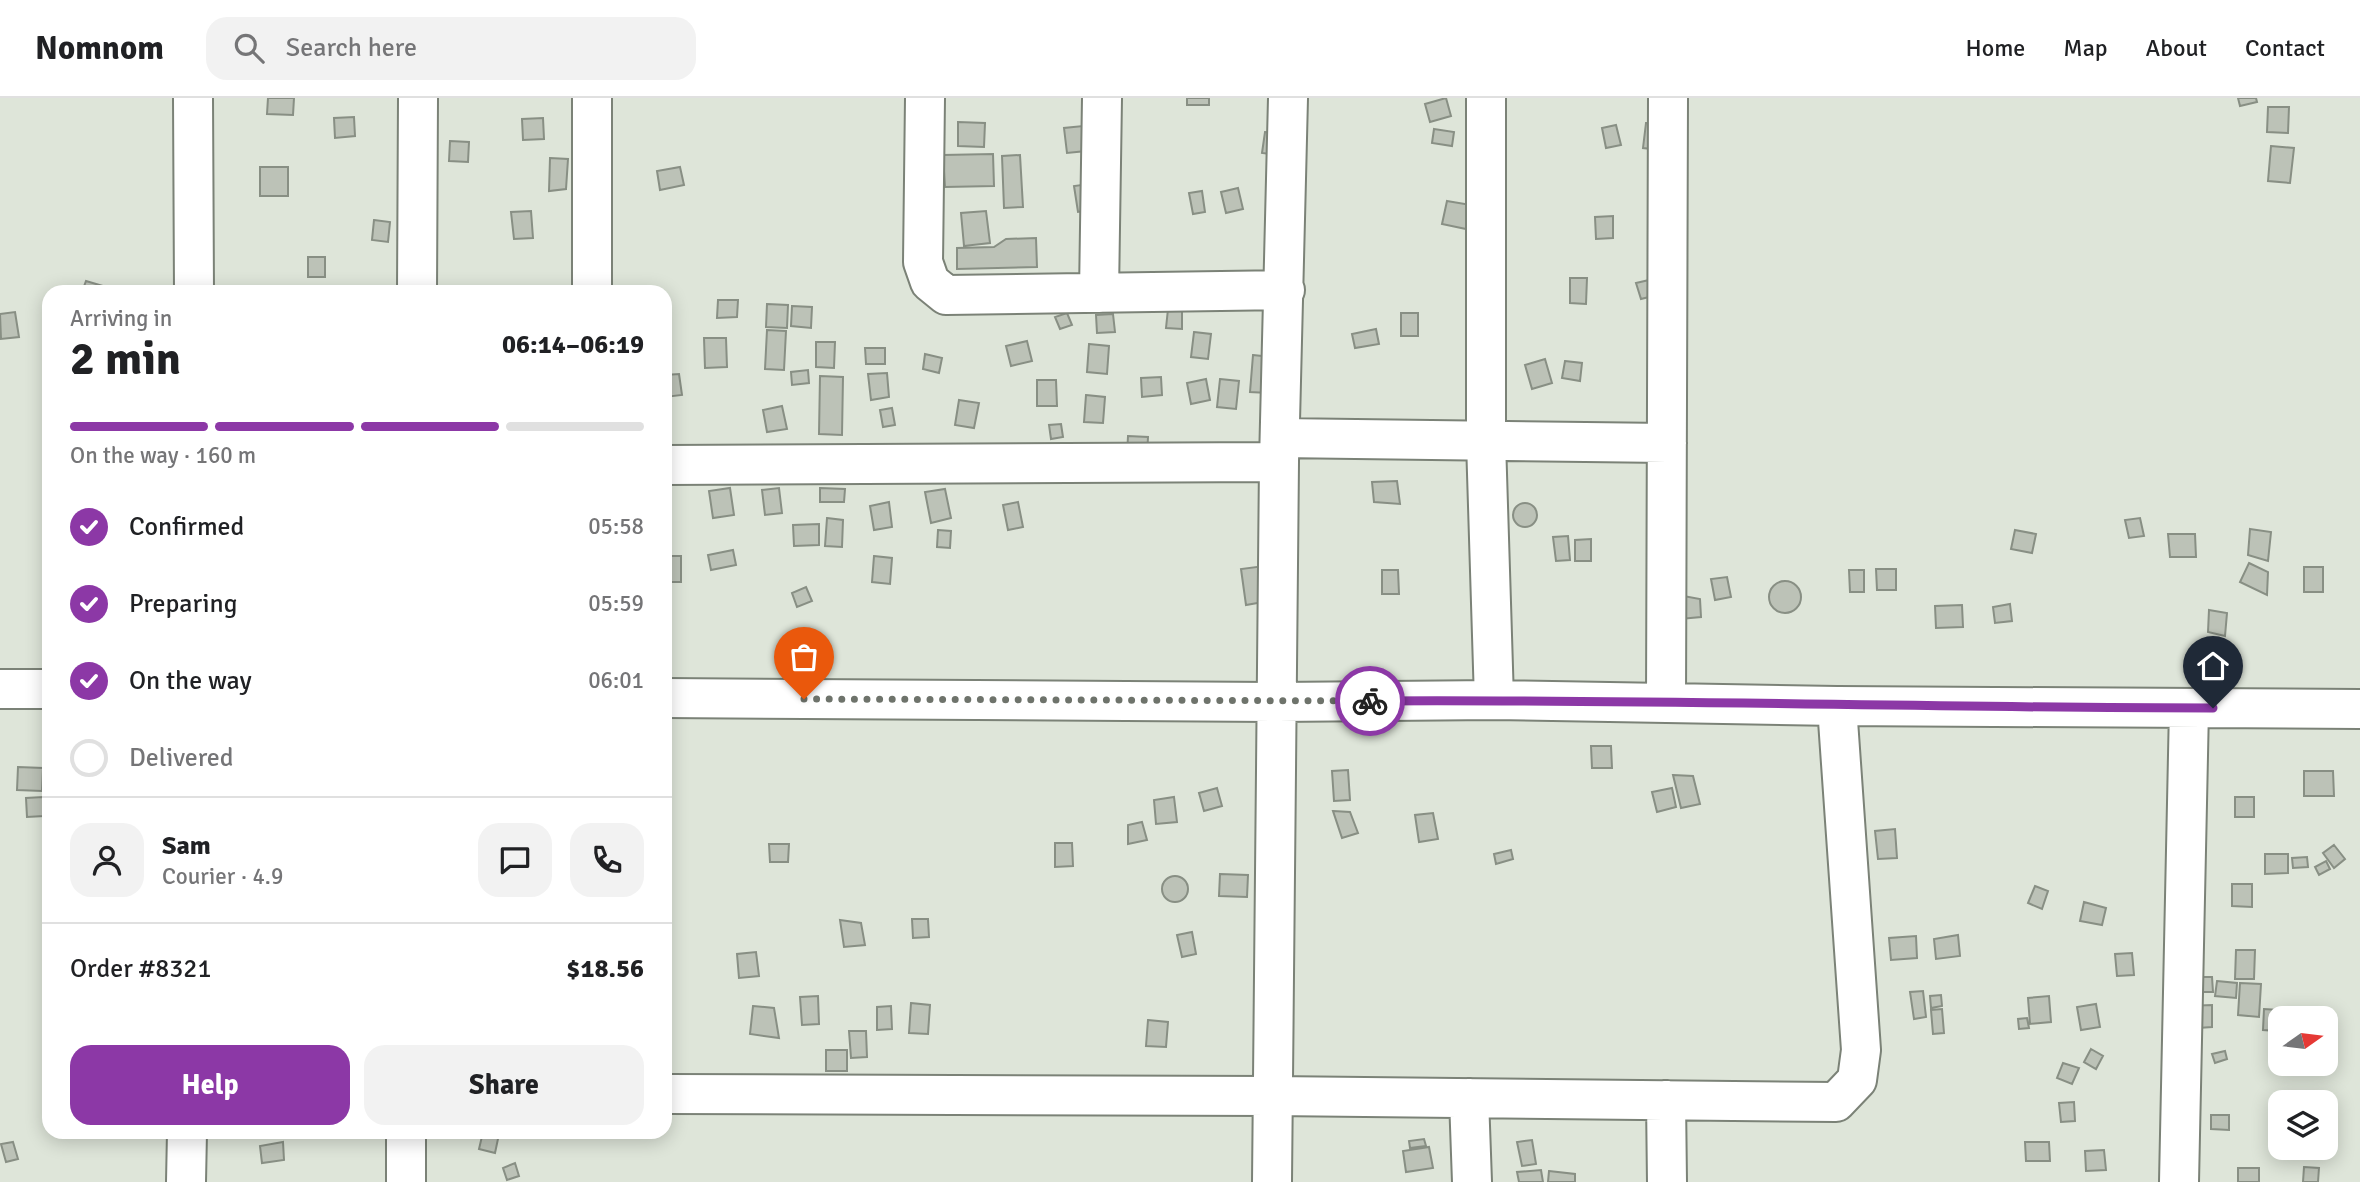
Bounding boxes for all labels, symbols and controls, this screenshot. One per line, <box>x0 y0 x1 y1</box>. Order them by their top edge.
search box <box>206 17 696 80</box>
text: Nomnom <box>35 28 164 69</box>
icon: search <box>230 29 268 67</box>
text: Search here <box>286 32 417 64</box>
text: Home <box>1965 33 2025 63</box>
text: Map <box>2063 33 2108 63</box>
text: About <box>2146 33 2207 63</box>
text: Contact <box>2245 33 2325 63</box>
text: Arriving in <box>70 304 172 333</box>
text: 06:14–06:19 <box>502 329 644 361</box>
text: 2 min <box>70 331 181 387</box>
text: On the way · 160 m <box>70 441 256 470</box>
icon: check <box>70 508 108 546</box>
text: Confirmed <box>129 511 244 543</box>
text: 05:58 <box>588 512 644 541</box>
icon: check <box>70 585 108 623</box>
text: Preparing <box>129 588 237 620</box>
text: 05:59 <box>588 589 644 618</box>
pin <box>774 627 834 699</box>
pin <box>2183 636 2243 708</box>
icon: bag <box>785 638 823 676</box>
icon: home <box>2194 647 2232 685</box>
icon: check <box>70 662 108 700</box>
text: On the way <box>129 665 252 697</box>
text: 06:01 <box>588 666 644 695</box>
courier <box>1335 666 1405 736</box>
icon: bike <box>1351 682 1389 720</box>
text: Delivered <box>129 742 234 774</box>
button: person <box>70 823 144 897</box>
button: chat <box>478 823 552 897</box>
button: phone <box>570 823 644 897</box>
text: Sam <box>162 830 211 862</box>
text: Courier · 4.9 <box>162 862 283 891</box>
text: Order #8321 <box>70 953 211 985</box>
text: $18.56 <box>566 953 644 985</box>
north arrow <box>2268 1006 2338 1076</box>
map controls <box>2268 1006 2338 1160</box>
button: Help <box>70 1045 350 1125</box>
button: Share <box>364 1045 644 1125</box>
button: layers <box>2268 1090 2338 1160</box>

